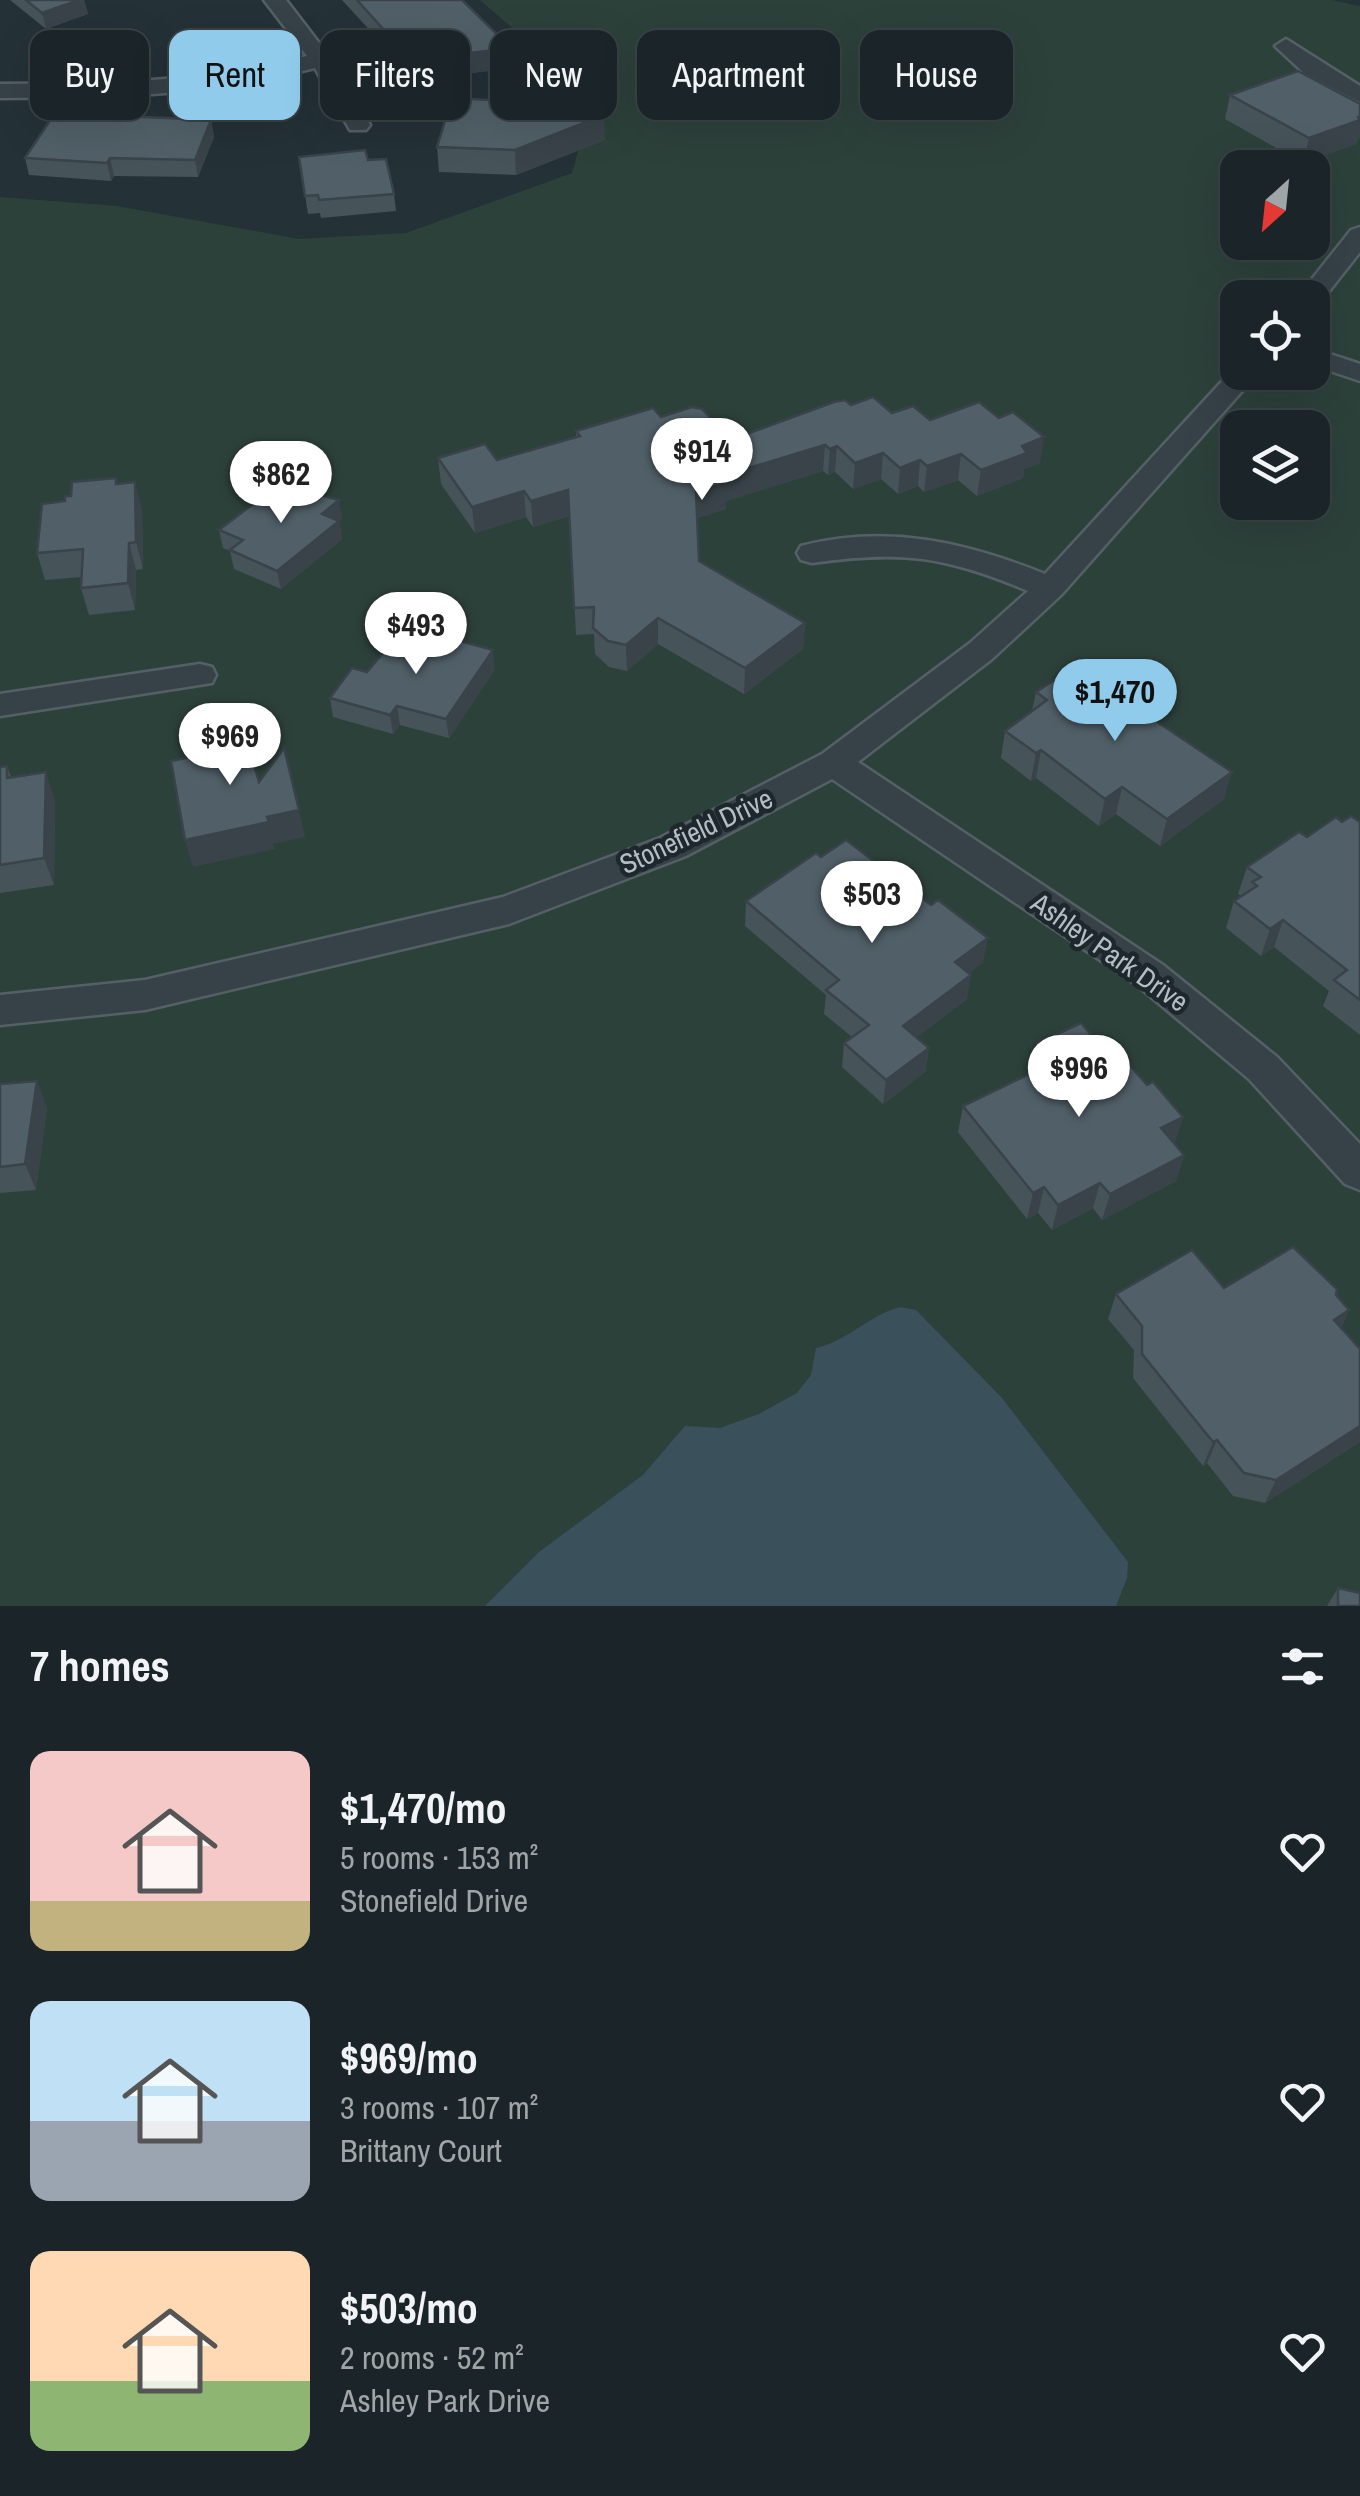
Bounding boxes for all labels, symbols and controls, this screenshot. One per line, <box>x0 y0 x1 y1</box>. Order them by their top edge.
chip: Buy <box>30 30 149 120</box>
chip: Rent <box>169 30 300 120</box>
chip: Filters <box>320 30 470 120</box>
chip: New <box>490 30 617 120</box>
chip: Apartment <box>637 30 840 120</box>
chip: House <box>860 30 1013 120</box>
north arrow <box>1220 150 1330 260</box>
map controls <box>1220 150 1330 520</box>
button: locate <box>1220 280 1330 390</box>
button: layers <box>1220 410 1330 520</box>
pin: $914 <box>643 418 761 503</box>
text: $914 <box>673 429 731 472</box>
pin: $862 <box>222 441 340 526</box>
text: $862 <box>252 452 310 495</box>
pin: $493 <box>357 592 475 677</box>
text: $493 <box>387 603 445 646</box>
pin: $1,470 <box>1034 659 1196 744</box>
text: $1,470 <box>1075 670 1155 713</box>
pin: $969 <box>171 703 289 788</box>
text: $969 <box>201 714 259 757</box>
street label: Stonefield Drive <box>613 779 779 883</box>
pin: $503 <box>813 861 931 946</box>
text: $503 <box>843 872 901 915</box>
street label: Ashley Park Drive <box>1023 883 1196 1020</box>
pin: $996 <box>1020 1035 1138 1120</box>
text: $996 <box>1050 1046 1108 1089</box>
text: 7 homes <box>30 1638 170 1694</box>
icon: filters <box>1275 1639 1330 1694</box>
text: $1,470/mo <box>340 1780 507 1836</box>
icon: home <box>110 1791 230 1911</box>
icon: heart <box>1275 1824 1330 1879</box>
text: 5 rooms · 153 m² <box>340 1836 538 1879</box>
text: Stonefield Drive <box>340 1879 528 1922</box>
text: $969/mo <box>340 2030 478 2086</box>
icon: home <box>110 2041 230 2161</box>
icon: heart <box>1275 2074 1330 2129</box>
text: 3 rooms · 107 m² <box>340 2086 538 2129</box>
text: Brittany Court <box>340 2129 502 2172</box>
text: $503/mo <box>340 2280 478 2336</box>
icon: home <box>110 2291 230 2411</box>
icon: heart <box>1275 2324 1330 2379</box>
text: 2 rooms · 52 m² <box>340 2336 524 2379</box>
text: Ashley Park Drive <box>340 2379 550 2422</box>

